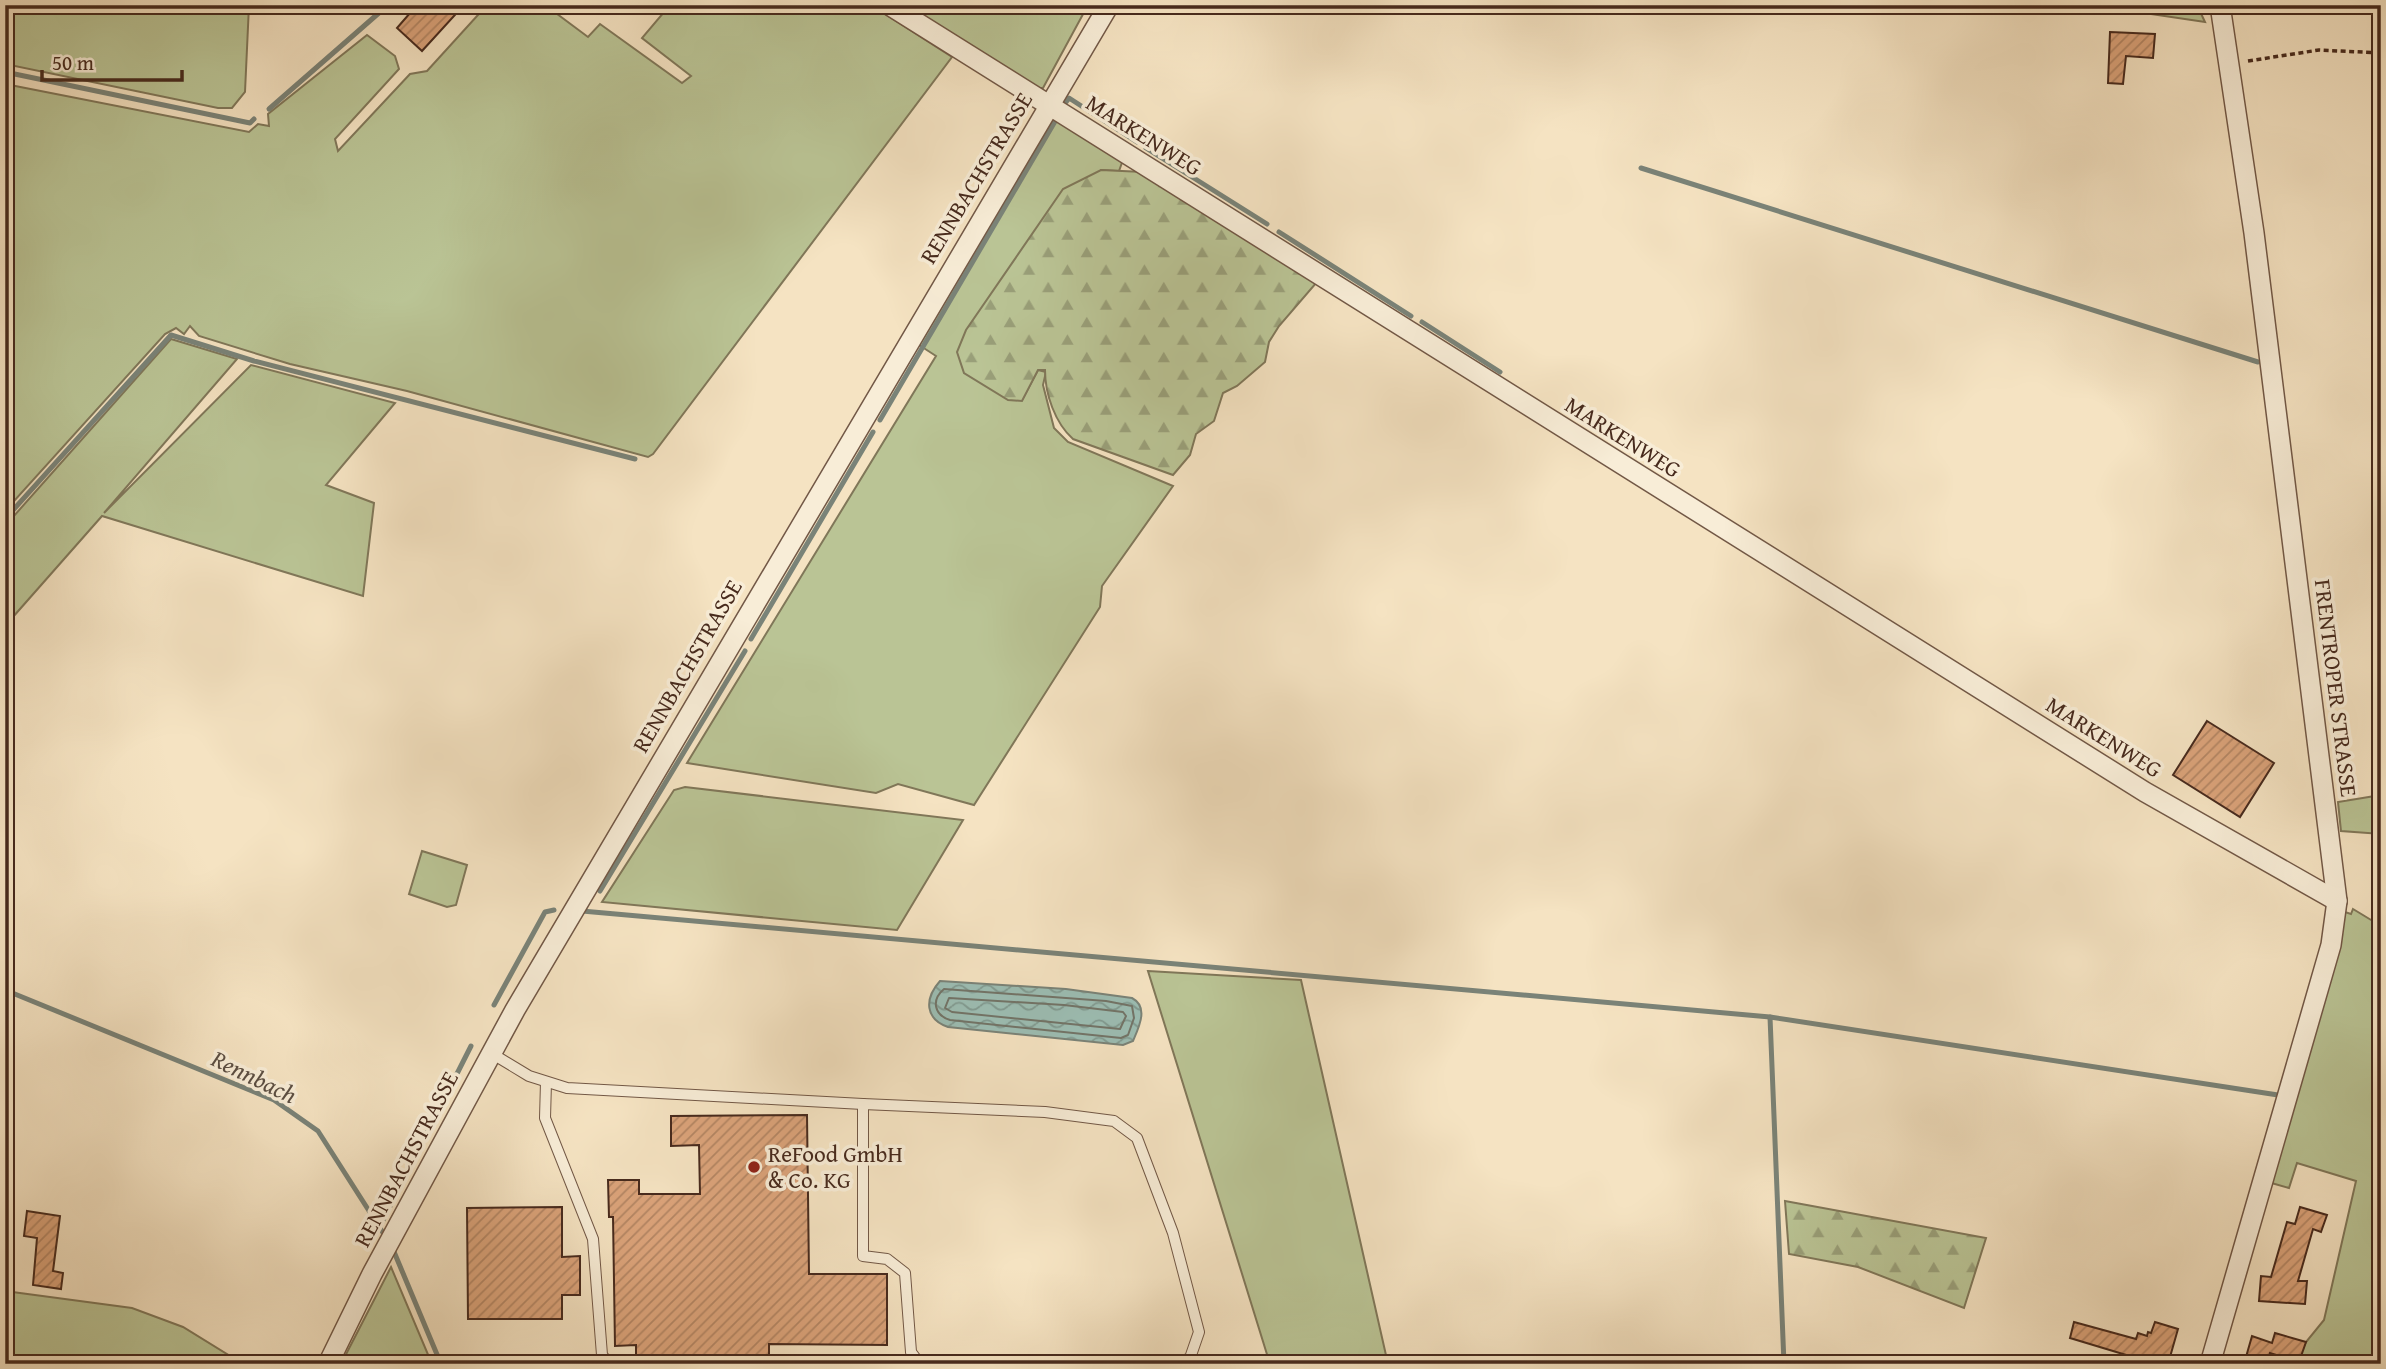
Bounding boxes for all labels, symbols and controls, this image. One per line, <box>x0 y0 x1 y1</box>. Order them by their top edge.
scale bar <box>42 38 182 82</box>
text: 50 m <box>52 47 94 78</box>
street label: RENNBACHSTRASSE <box>911 86 1040 270</box>
street label: MARKENWEG <box>1080 86 1209 184</box>
street label: MARKENWEG <box>1559 388 1688 486</box>
street label: RENNBACHSTRASSE <box>624 573 750 758</box>
street label: FRENTROPER STRASSE <box>2307 577 2366 799</box>
street label: MARKENWEG <box>2040 688 2169 786</box>
water label: Rennbach <box>205 1040 303 1112</box>
street label: RENNBACHSTRASSE <box>345 1065 466 1252</box>
place label: ReFood GmbH & Co. KG <box>768 1137 903 1196</box>
marker: ReFood GmbH & Co. KG <box>746 1159 762 1175</box>

